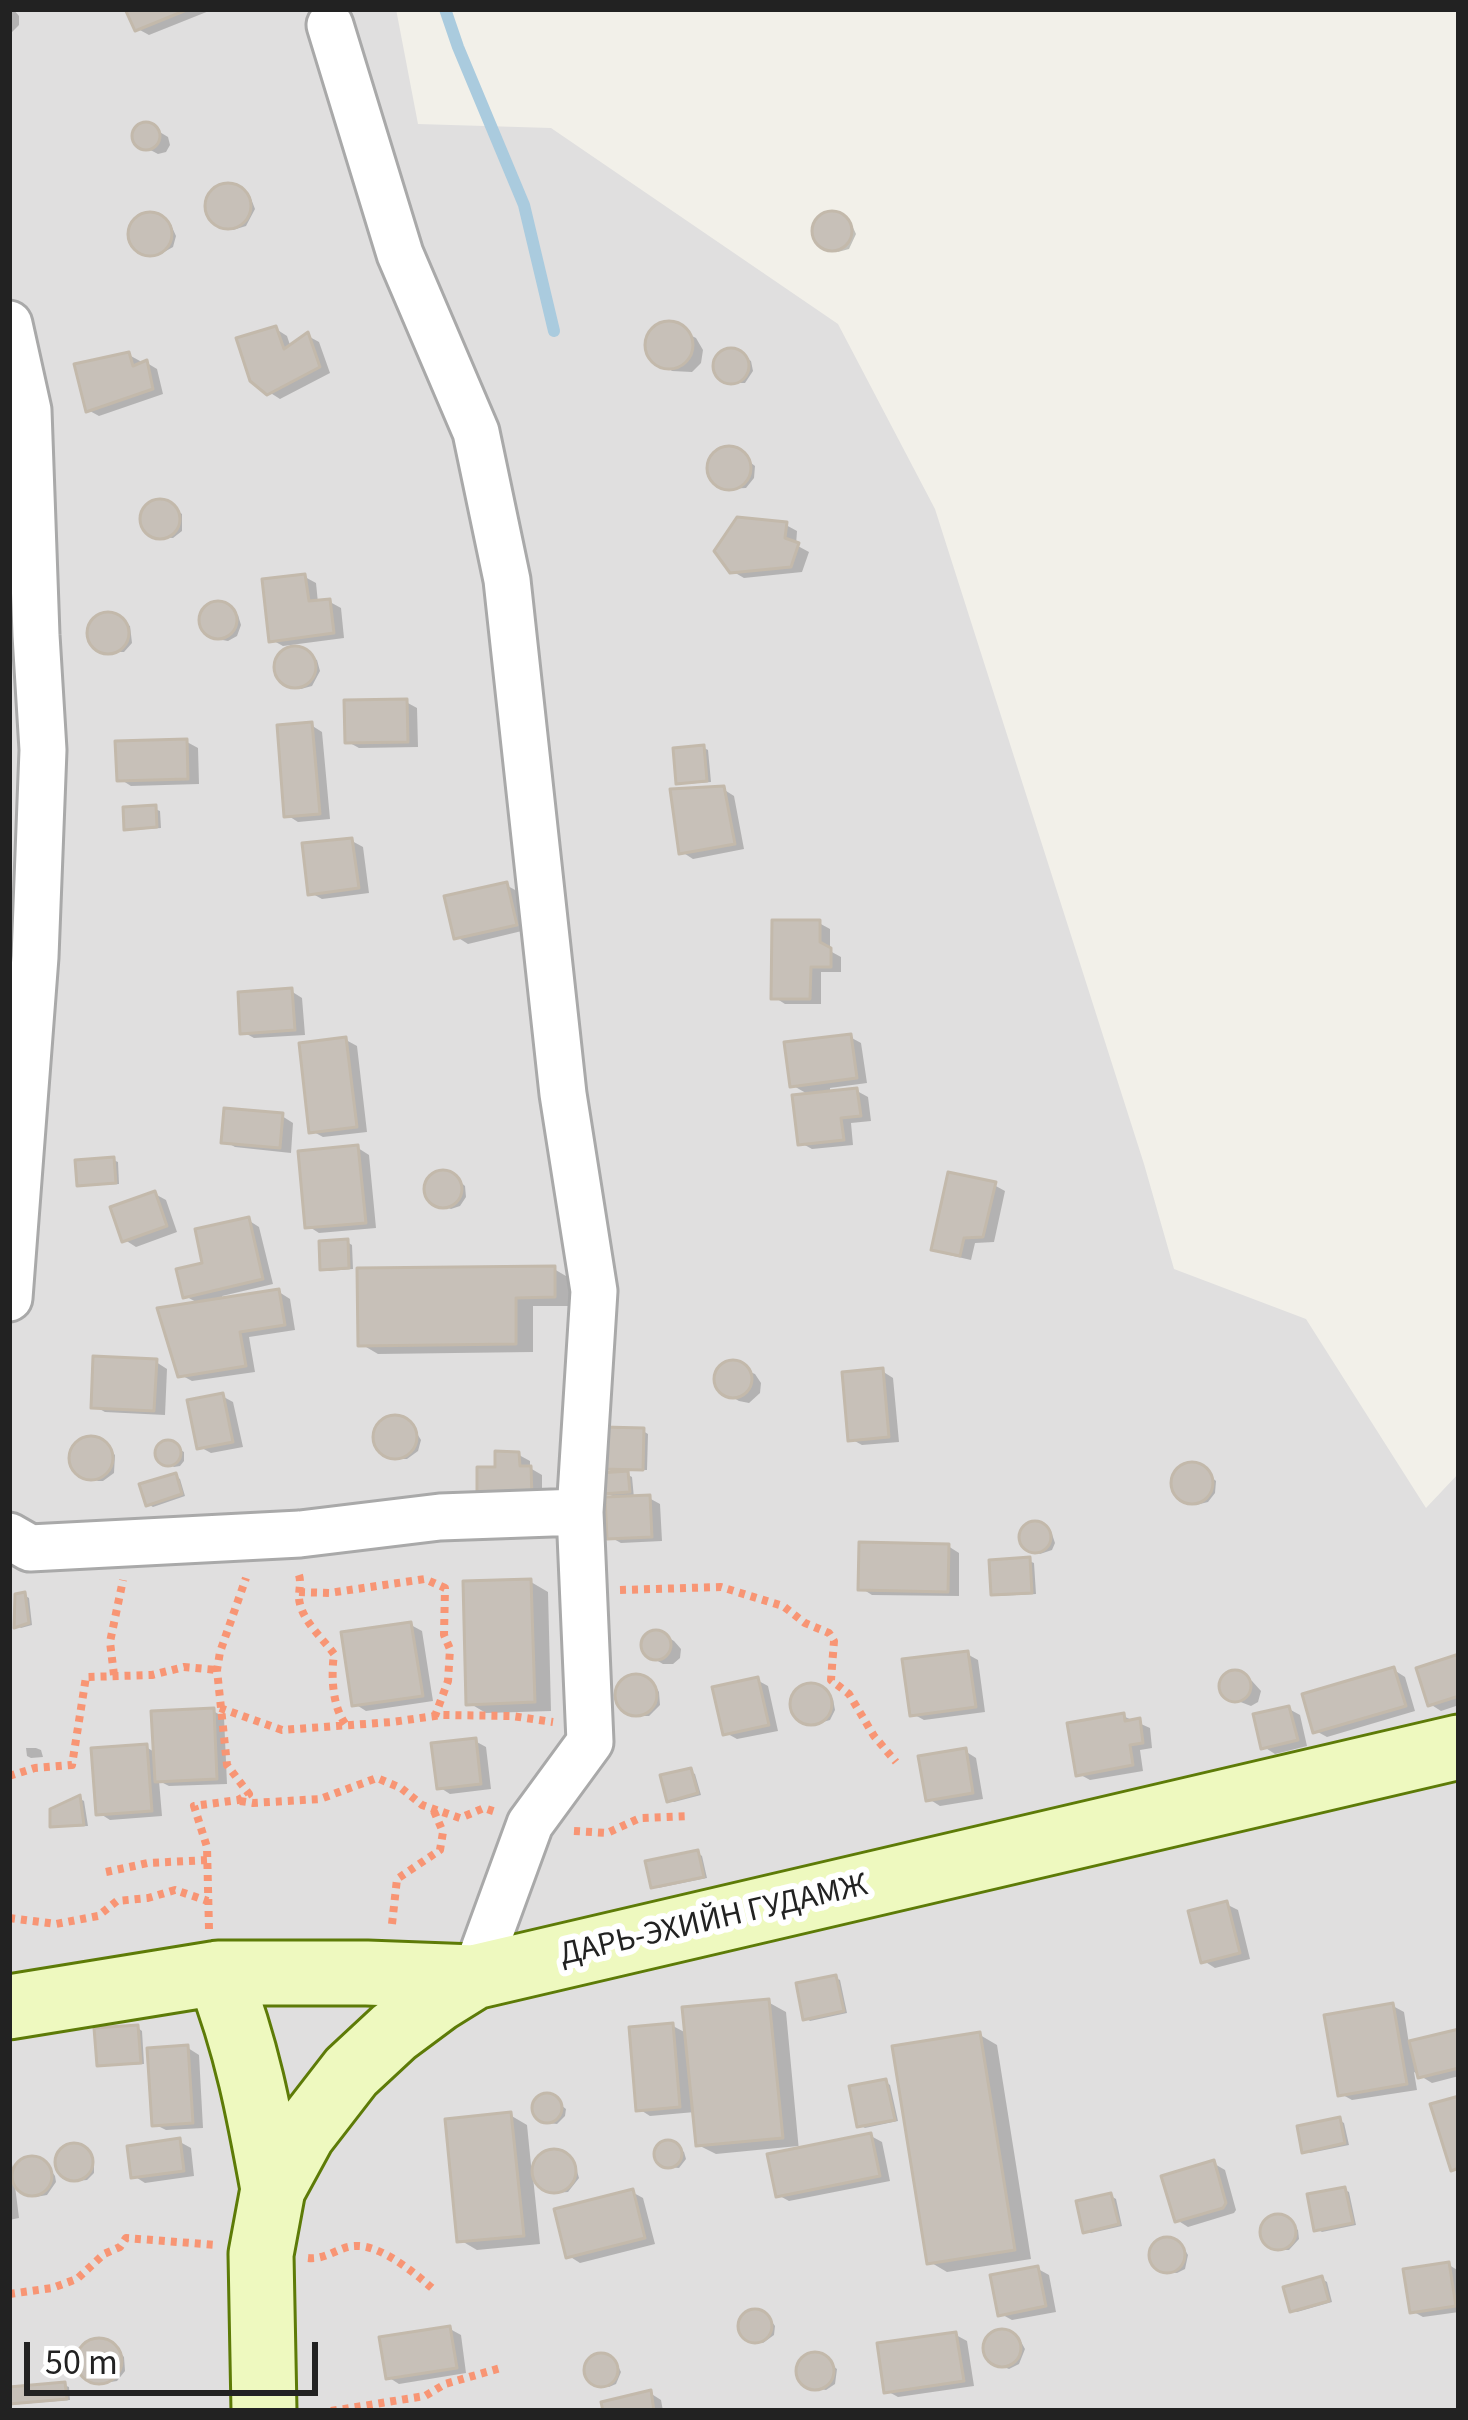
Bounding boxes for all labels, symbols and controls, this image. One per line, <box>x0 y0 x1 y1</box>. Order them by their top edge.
street label: ДАРЬ-ЭХИЙН ГУДАМЖ <box>556 1867 872 1977</box>
scale bar <box>30 2318 324 2392</box>
text: 50 m <box>45 2337 118 2388</box>

